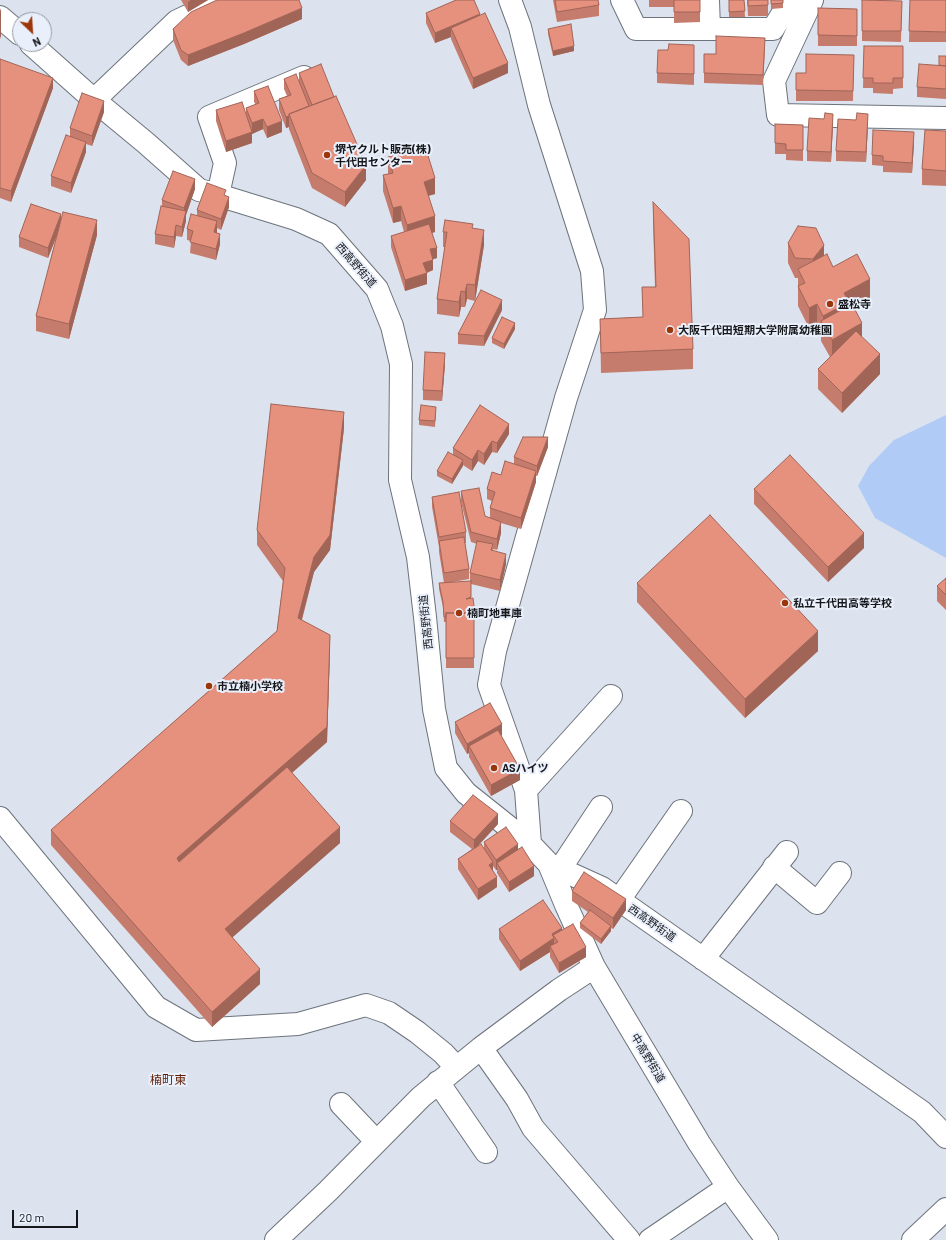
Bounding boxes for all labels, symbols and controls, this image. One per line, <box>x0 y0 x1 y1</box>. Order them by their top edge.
north arrow <box>12 12 52 52</box>
text: N <box>31 35 43 50</box>
place label: 堺ヤクルト販売(株) 千代田センター <box>335 142 431 168</box>
marker: 堺ヤクルト販売(株) 千代田センター <box>322 150 332 160</box>
street label: 西高野街道 <box>333 240 379 290</box>
place label: 盛松寺 <box>838 297 871 311</box>
marker: 盛松寺 <box>825 299 835 309</box>
place label: 大阪千代田短期大学附属幼稚園 <box>678 323 832 337</box>
marker: 大阪千代田短期大学附属幼稚園 <box>665 325 675 335</box>
street label: 西高野街道 <box>417 594 435 650</box>
place label: 私立千代田高等学校 <box>793 596 892 610</box>
marker: 私立千代田高等学校 <box>780 598 790 608</box>
place label: 楠町地車庫 <box>467 606 522 620</box>
marker: 楠町地車庫 <box>454 608 464 618</box>
place label: 市立楠小学校 <box>217 679 283 693</box>
marker: 市立楠小学校 <box>204 681 214 691</box>
place label: ASハイツ <box>502 761 548 775</box>
marker: ASハイツ <box>489 763 499 773</box>
street label: 西高野街道 <box>626 902 678 944</box>
street label: 中高野街道 <box>628 1031 668 1085</box>
district label: 楠町東 <box>150 1073 186 1087</box>
scale bar <box>14 1202 80 1228</box>
text: 20 m <box>19 1210 45 1224</box>

